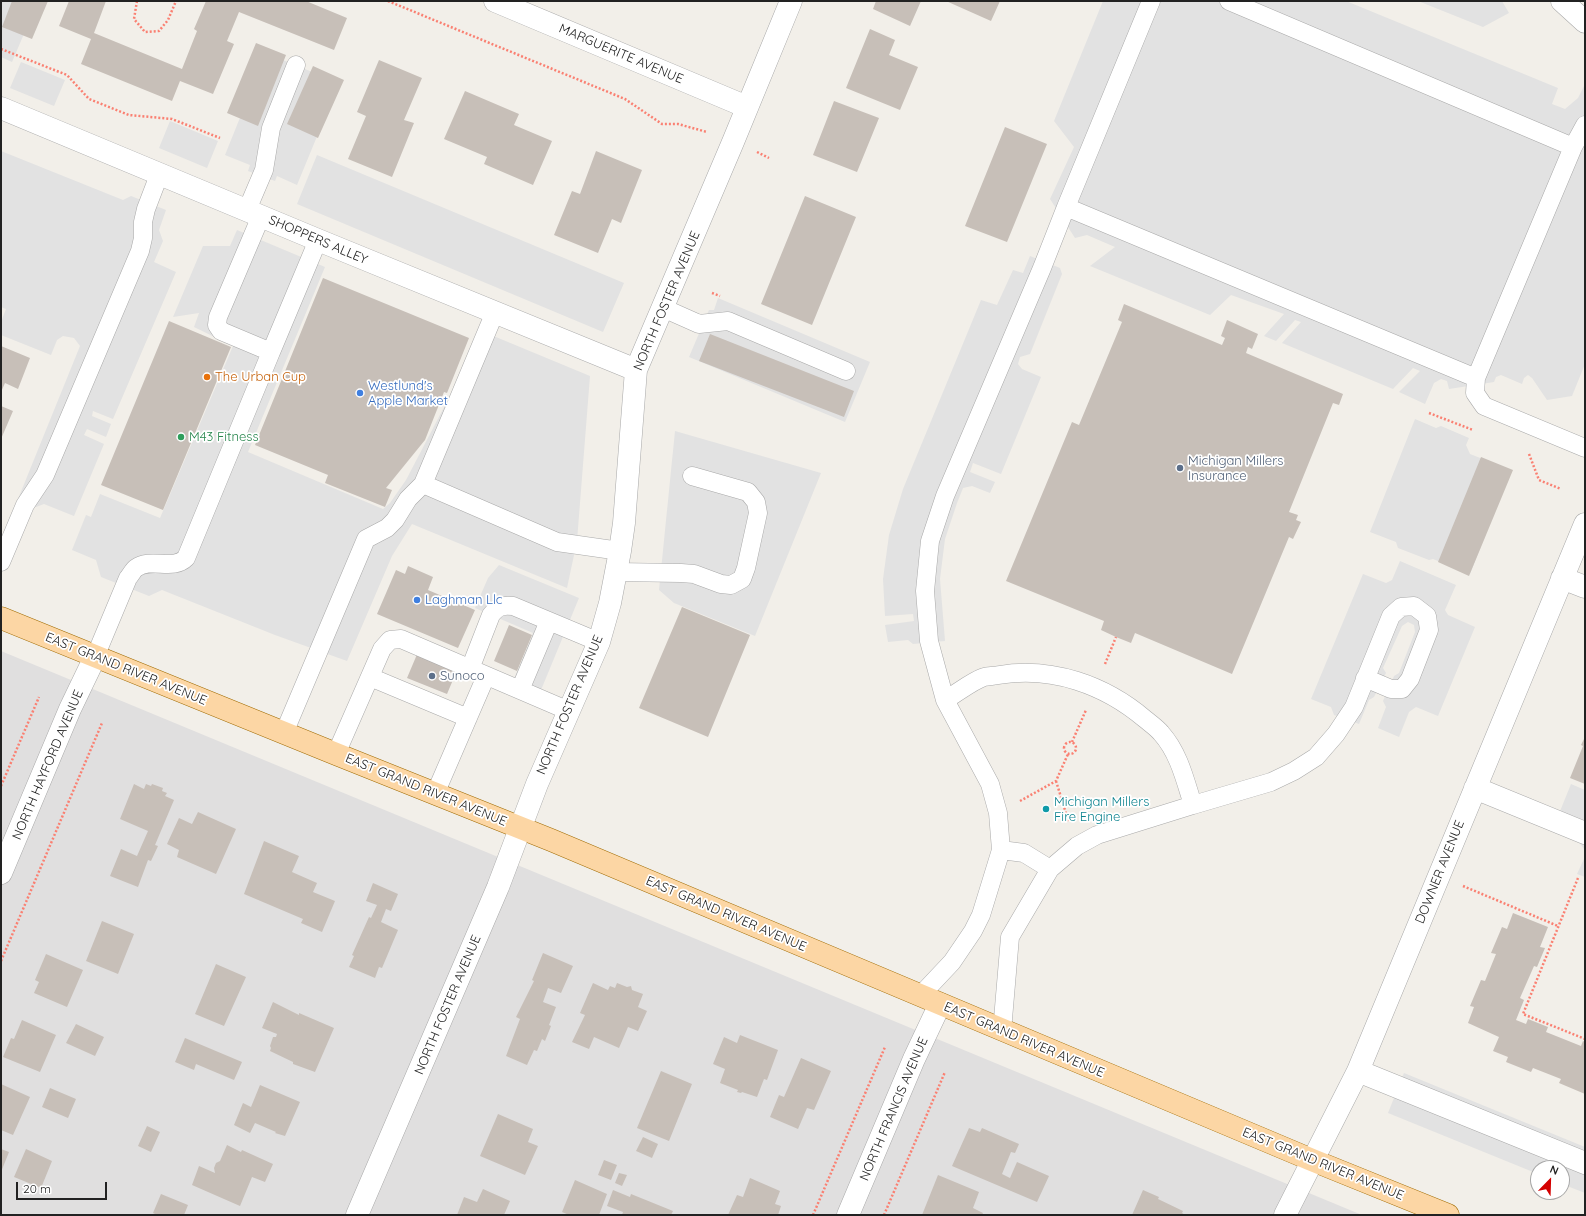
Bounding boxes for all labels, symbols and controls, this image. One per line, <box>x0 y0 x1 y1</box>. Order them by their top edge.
street label: MARGUERITE AVENUE <box>556 21 686 87</box>
street label: SHOPPERS ALLEY <box>266 212 370 268</box>
street label: NORTH FOSTER AVENUE <box>631 229 703 373</box>
place label: The Urban Cup <box>215 369 306 385</box>
marker: The Urban Cup <box>202 372 212 382</box>
place label: Westlund's Apple Market <box>368 378 448 409</box>
marker: Westlund's Apple Market <box>355 388 365 398</box>
place label: M43 Fitness <box>189 429 259 445</box>
marker: M43 Fitness <box>176 432 186 442</box>
place label: Michigan Millers Insurance <box>1188 453 1283 484</box>
marker: Michigan Millers Insurance <box>1175 463 1185 473</box>
place label: Laghman Llc <box>425 592 503 608</box>
marker: Laghman Llc <box>412 595 422 605</box>
street label: EAST GRAND RIVER AVENUE <box>43 629 209 709</box>
street label: NORTH FOSTER AVENUE <box>534 633 606 777</box>
place label: Sunoco <box>440 668 485 684</box>
marker: Sunoco <box>427 671 437 681</box>
street label: NORTH HAYFORD AVENUE <box>9 688 87 842</box>
street label: EAST GRAND RIVER AVENUE <box>343 750 509 830</box>
place label: Michigan Millers Fire Engine <box>1054 794 1149 825</box>
marker: Michigan Millers Fire Engine <box>1041 804 1051 814</box>
street label: DOWNER AVENUE <box>1412 818 1468 926</box>
street label: EAST GRAND RIVER AVENUE <box>644 873 808 955</box>
street label: NORTH FOSTER AVENUE <box>412 933 484 1077</box>
street label: EAST GRAND RIVER AVENUE <box>942 999 1106 1081</box>
street label: NORTH FRANCIS AVENUE <box>857 1035 931 1183</box>
street label: EAST GRAND RIVER AVENUE <box>1240 1124 1406 1204</box>
north arrow <box>1530 1160 1570 1200</box>
text: N <box>1548 1162 1561 1178</box>
scale bar <box>18 1174 109 1200</box>
text: 20 m <box>23 1181 51 1196</box>

